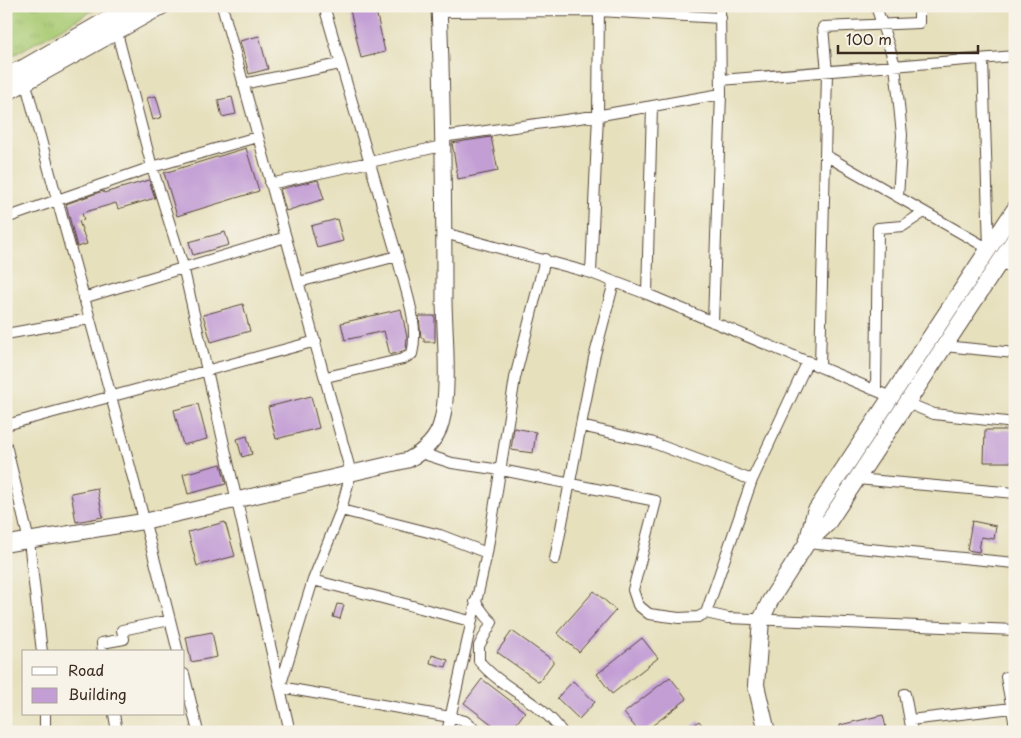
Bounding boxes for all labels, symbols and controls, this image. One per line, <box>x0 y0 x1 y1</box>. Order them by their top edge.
scale bar <box>838 22 978 54</box>
text: 100 m <box>846 27 892 50</box>
legend <box>22 650 185 716</box>
text: Road <box>68 658 104 681</box>
text: Building <box>68 682 127 705</box>

